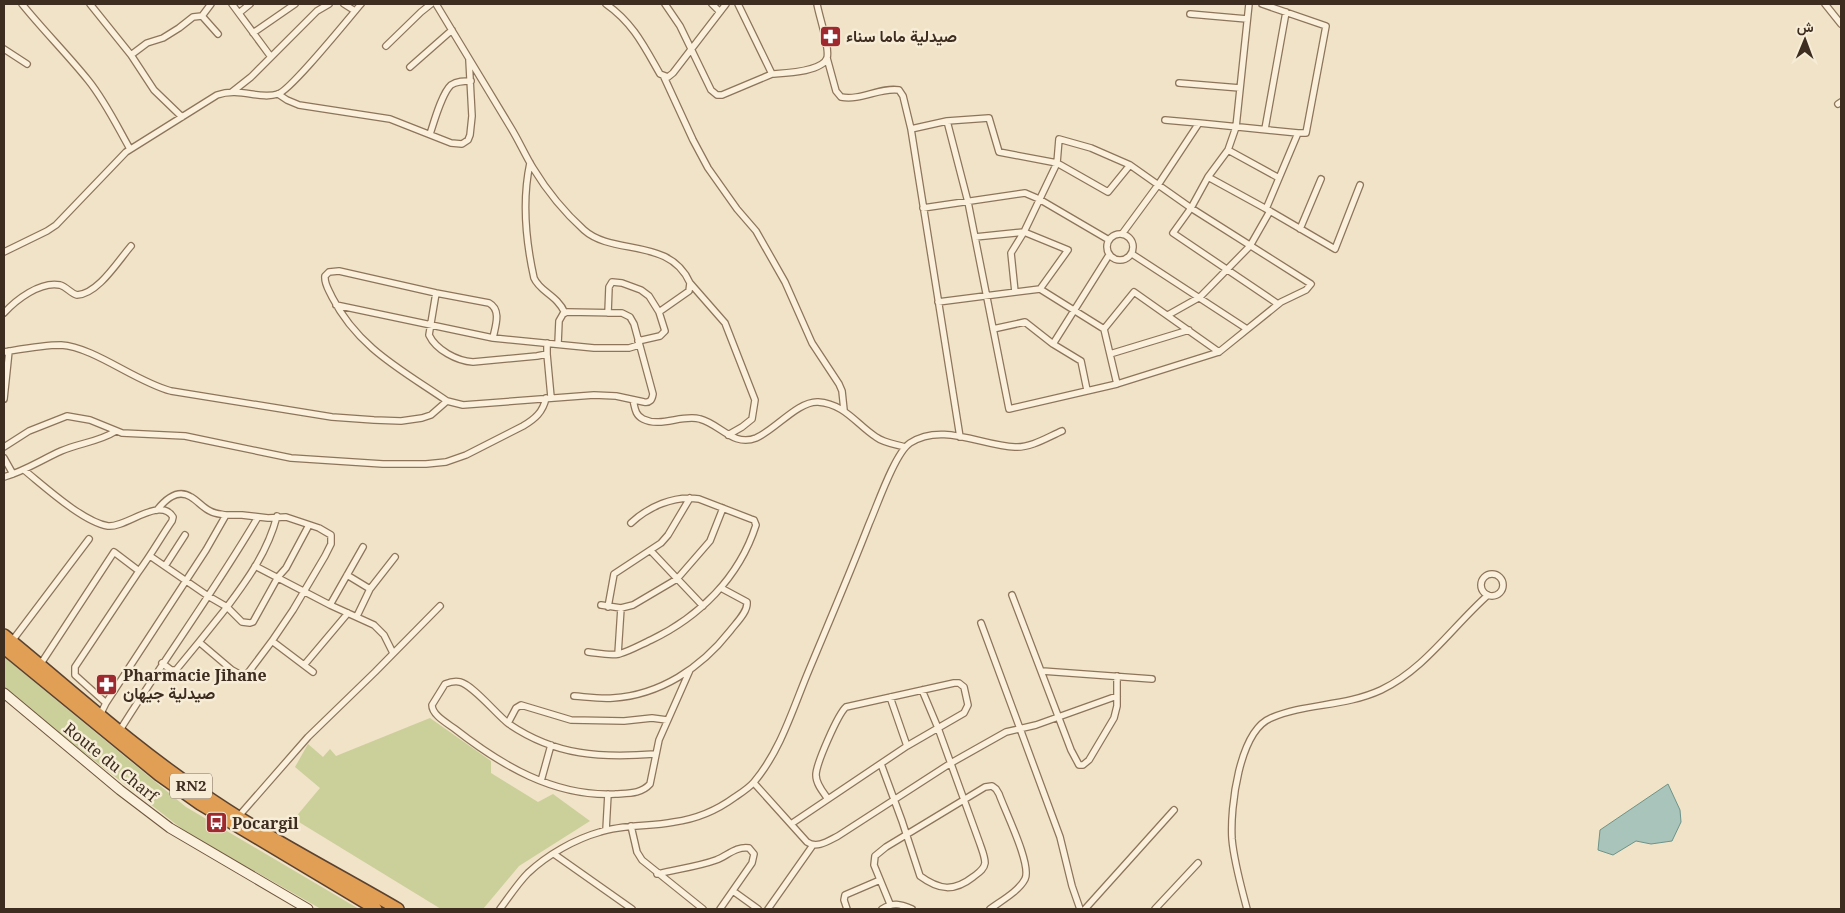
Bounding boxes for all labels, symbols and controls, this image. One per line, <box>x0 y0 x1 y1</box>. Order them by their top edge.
north arrow <box>1780 15 1830 65</box>
text: ش <box>1797 17 1814 36</box>
pharmacy icon: صيدلية ماما سناء <box>818 24 842 48</box>
place label: صيدلية ماما سناء <box>846 25 957 47</box>
place label: Pharmacie Jihane صيدلية جيهان <box>123 664 267 704</box>
pharmacy icon: Pharmacie Jihane صيدلية جيهان <box>95 672 119 696</box>
street label: Route du Charf <box>59 717 164 808</box>
road number: RN2 <box>170 774 212 798</box>
bus stop icon: Pocargil <box>204 811 228 835</box>
place label: Pocargil <box>232 812 299 834</box>

